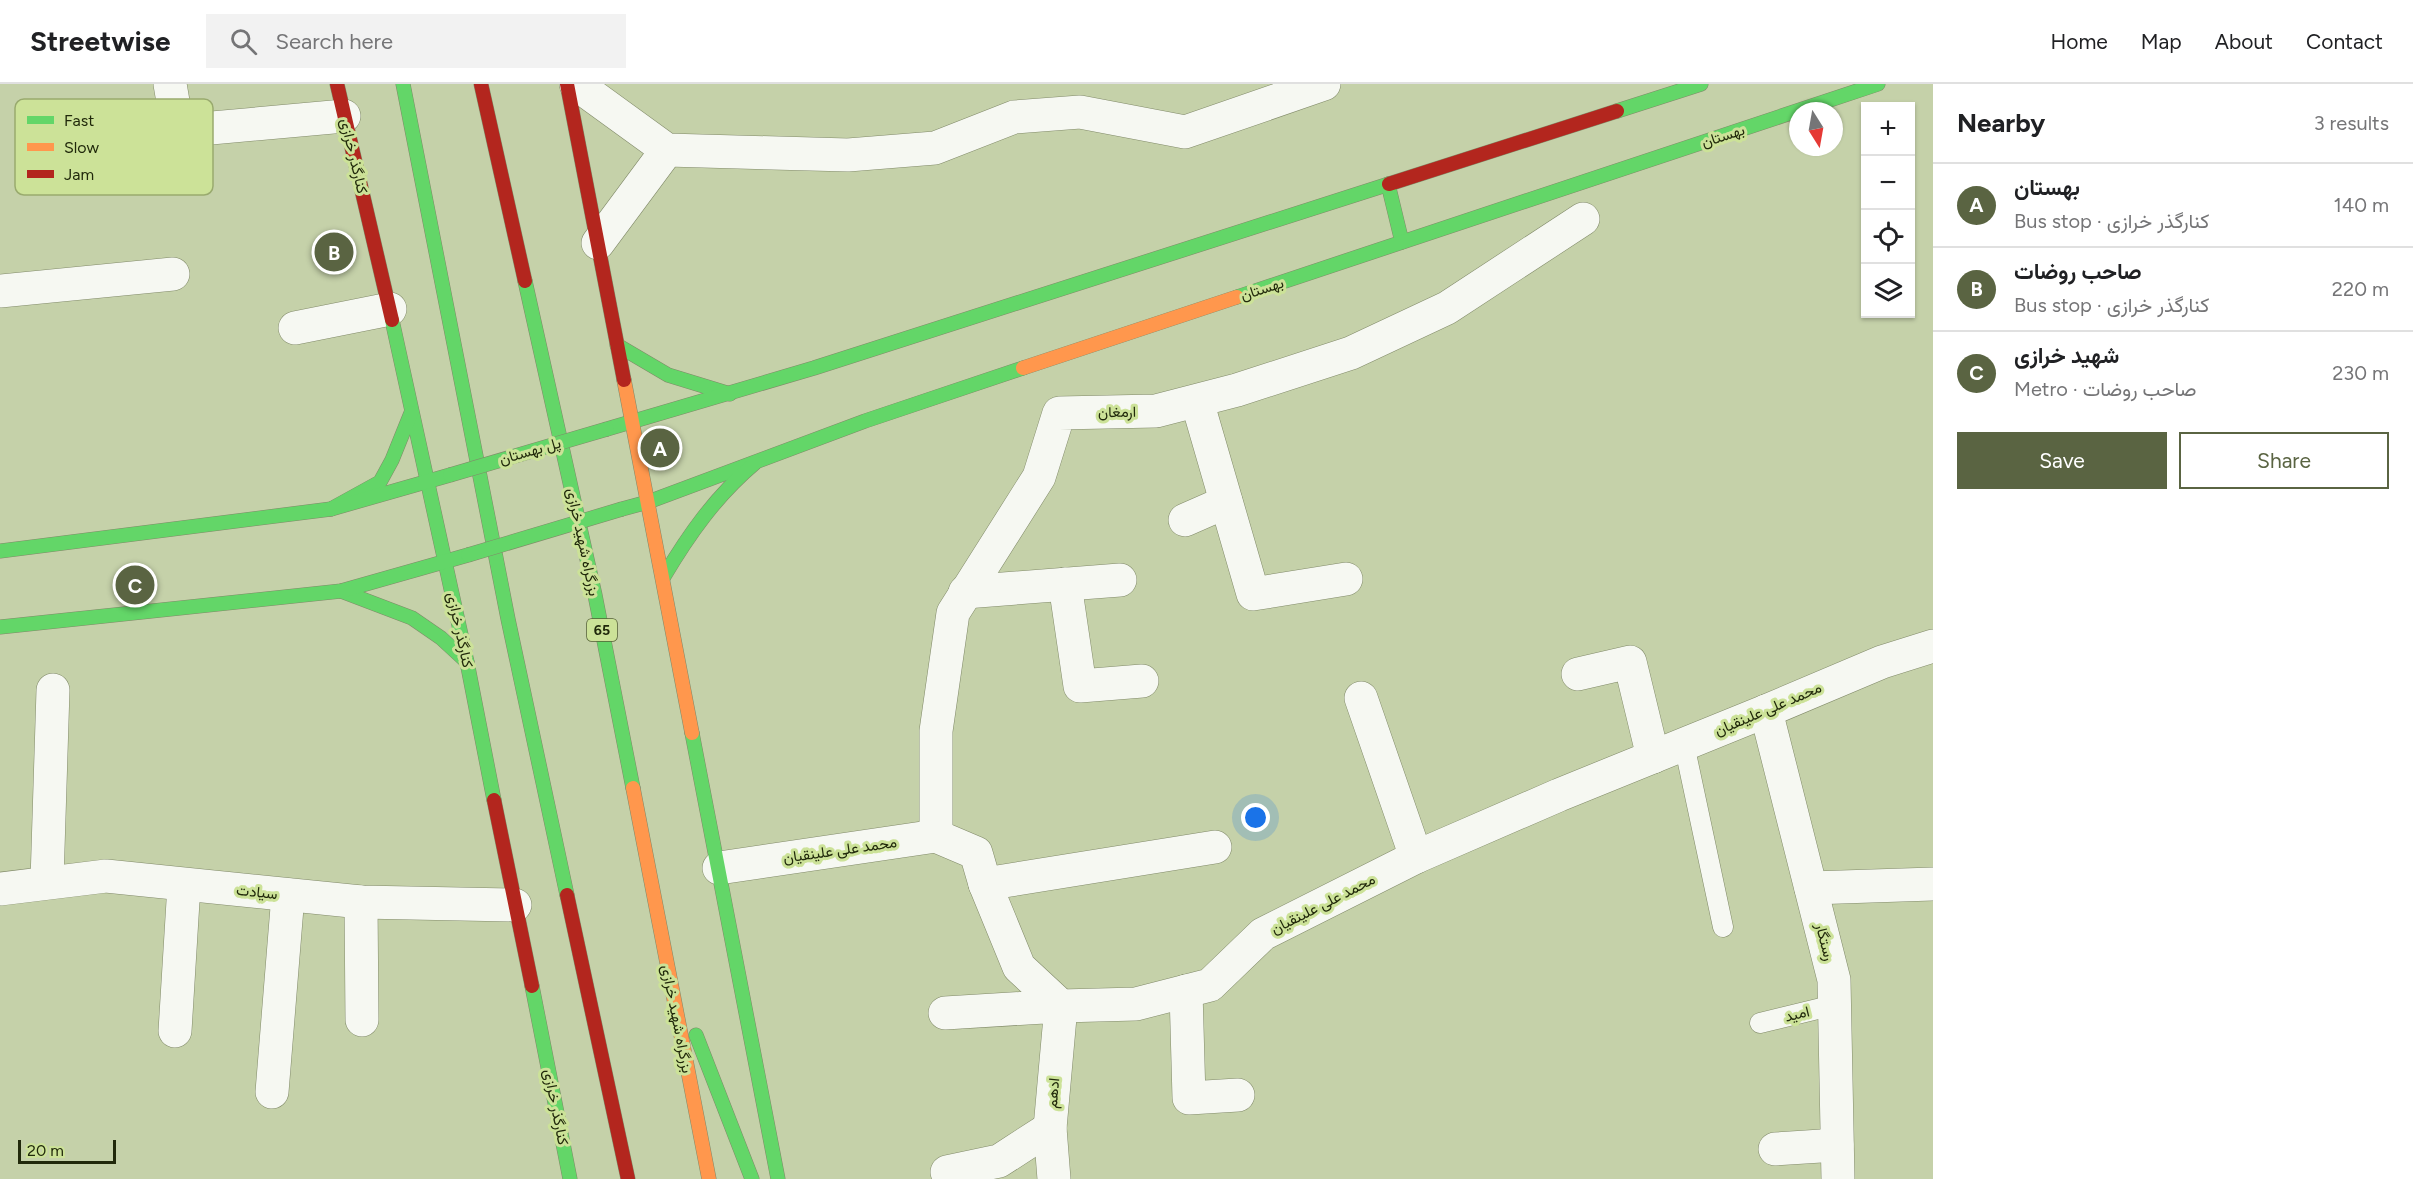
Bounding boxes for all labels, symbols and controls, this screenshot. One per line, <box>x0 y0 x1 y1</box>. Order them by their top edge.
search box <box>206 14 626 68</box>
text: Streetwise <box>30 24 170 58</box>
icon: search <box>227 25 260 58</box>
text: Search here <box>275 28 393 55</box>
text: Home <box>2051 29 2108 54</box>
text: Map <box>2141 29 2182 54</box>
text: About <box>2215 29 2273 54</box>
text: Contact <box>2306 29 2383 54</box>
legend <box>15 99 213 195</box>
north arrow <box>1789 102 1843 156</box>
map controls <box>1861 102 1915 318</box>
button: + <box>1861 102 1915 156</box>
text: Nearby <box>1957 107 2045 139</box>
text: Fast <box>64 111 94 130</box>
text: 3 results <box>2314 111 2389 135</box>
street label: کنارگذر خرازی <box>336 117 371 196</box>
street label: بهستان <box>1699 121 1747 151</box>
text: Slow <box>64 138 99 157</box>
button: − <box>1861 156 1915 210</box>
text: Jam <box>64 165 94 184</box>
text: بهستان <box>2014 174 2080 201</box>
text: A <box>1969 193 1984 217</box>
text: 140 m <box>2334 193 2389 217</box>
text: Bus stop · کنارگذر خرازی <box>2014 209 2209 233</box>
button: locate <box>1861 210 1915 264</box>
pin: B <box>314 230 354 274</box>
text: صاحب روضات <box>2014 258 2142 285</box>
button: layers <box>1861 264 1915 318</box>
street label: بهستان <box>1238 274 1286 304</box>
text: B <box>1970 277 1983 301</box>
text: 220 m <box>2332 277 2389 301</box>
text: Bus stop · کنارگذر خرازی <box>2014 293 2209 317</box>
text: شهید خرازی <box>2014 342 2119 369</box>
text: C <box>1969 361 1984 385</box>
text: 230 m <box>2332 361 2389 385</box>
text: Metro · صاحب روضات <box>2014 377 2197 401</box>
street label: ارمغان <box>1098 403 1136 421</box>
pin: A <box>640 426 680 470</box>
button: Save <box>1957 432 2167 489</box>
button: Share <box>2179 432 2389 489</box>
street label: پل بهستان <box>497 434 563 469</box>
street label: بزرگراه شهید خرازی <box>562 486 603 598</box>
pin: C <box>116 562 154 608</box>
street label: کنارگذر خرازی <box>442 591 477 670</box>
road number: 65 <box>587 619 617 641</box>
street label: محمد علی علینقیان <box>1712 678 1825 741</box>
your location <box>1241 803 1270 832</box>
street label: محمد علی علینقیان <box>782 833 898 868</box>
street label: محمد علی علینقیان <box>1268 870 1379 939</box>
street label: سیادت <box>235 881 279 903</box>
street label: رستگار <box>1811 920 1838 963</box>
street label: بزرگراه شهید خرازی <box>657 963 696 1075</box>
street label: امید <box>1783 1002 1811 1026</box>
street label: کنارگذر خرازی <box>539 1068 572 1147</box>
street label: ادهم <box>1043 1077 1064 1109</box>
scale bar <box>18 1137 116 1164</box>
text: 20 m <box>27 1141 64 1160</box>

